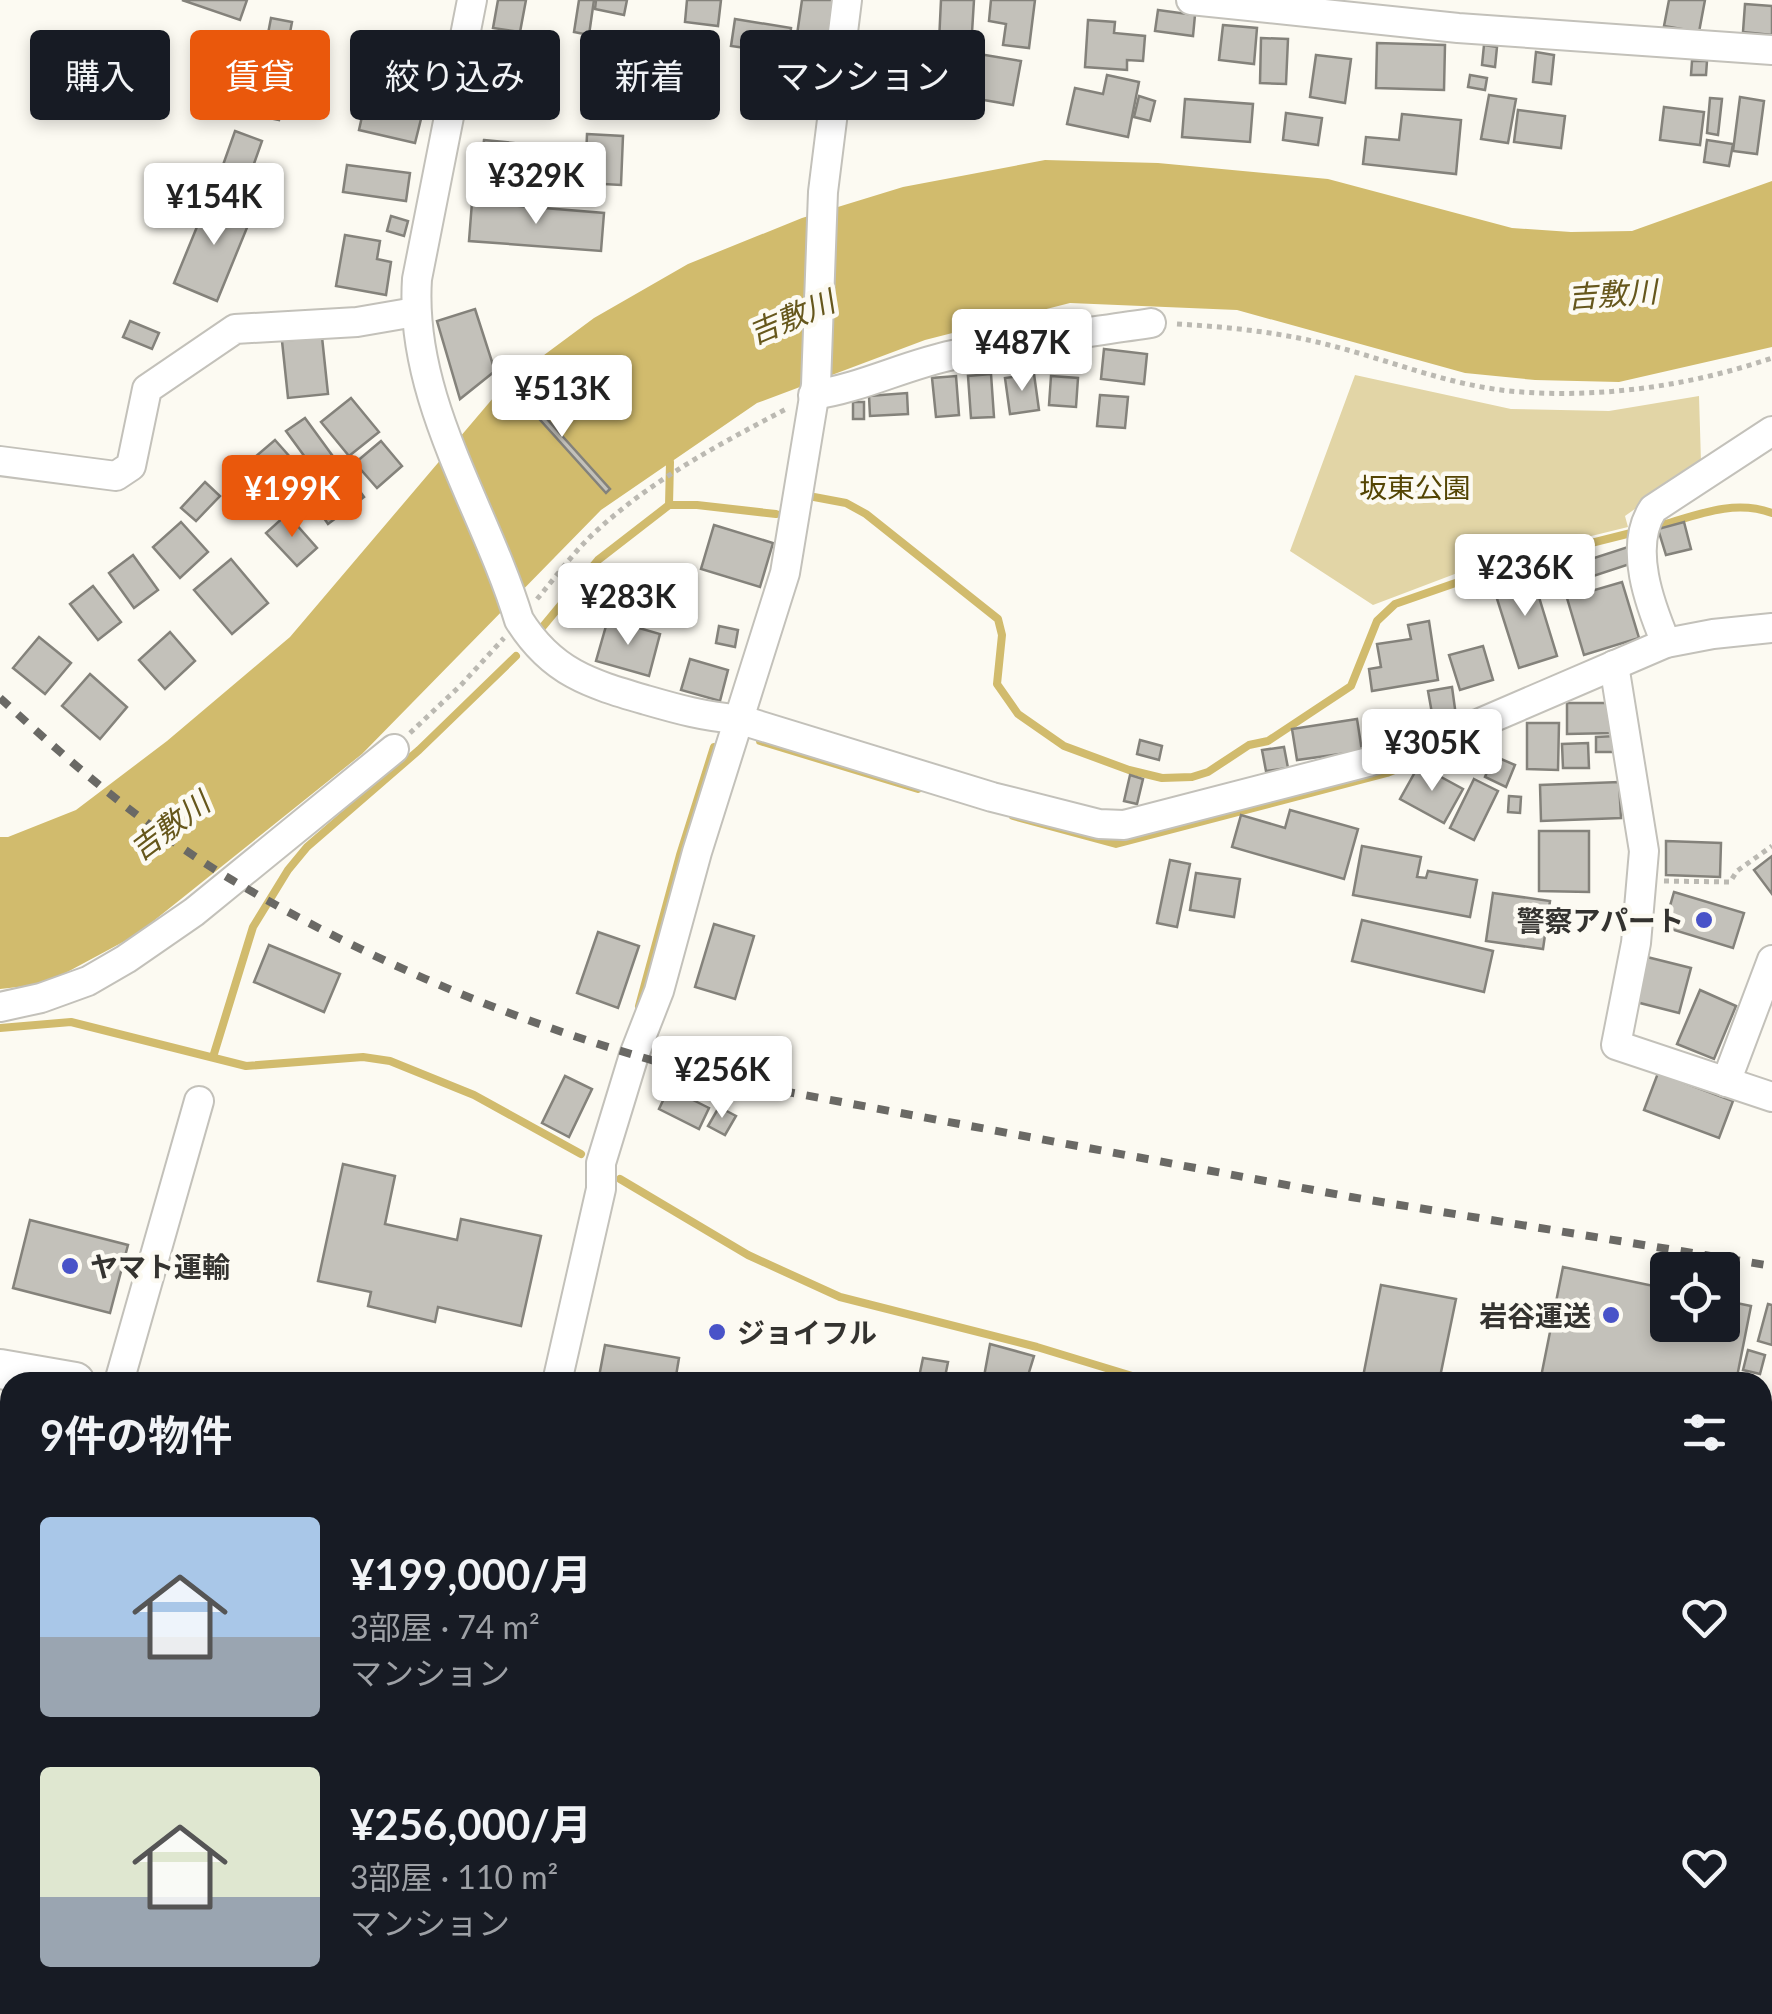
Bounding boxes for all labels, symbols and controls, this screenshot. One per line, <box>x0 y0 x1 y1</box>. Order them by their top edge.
chip: 購入 <box>30 30 170 120</box>
chip: 賃貸 <box>190 30 330 120</box>
chip: 絞り込み <box>350 30 560 120</box>
chip: 新着 <box>580 30 720 120</box>
chip: マンション <box>740 30 985 120</box>
pin: ¥329K <box>466 142 606 227</box>
text: ¥329K <box>488 155 584 194</box>
pin: ¥154K <box>144 163 284 248</box>
text: ¥154K <box>166 176 262 215</box>
water label: 吉敷川 <box>1566 272 1661 314</box>
water label: 吉敷川 <box>743 281 842 350</box>
pin: ¥487K <box>952 309 1092 394</box>
text: ¥487K <box>974 322 1070 361</box>
pin: ¥513K <box>492 355 632 440</box>
text: ¥513K <box>514 368 610 407</box>
pin: ¥199K <box>222 455 362 540</box>
text: ¥199K <box>244 468 340 507</box>
park label: 坂東公園 <box>1359 470 1471 504</box>
pin: ¥236K <box>1455 534 1595 619</box>
text: ¥236K <box>1477 547 1573 586</box>
pin: ¥283K <box>558 563 698 648</box>
text: ¥283K <box>580 576 676 615</box>
pin: ¥305K <box>1362 709 1502 794</box>
text: ¥305K <box>1384 722 1480 761</box>
water label: 吉敷川 <box>122 782 218 866</box>
place label: 警察アパート <box>1517 903 1684 937</box>
marker: 警察アパート <box>1693 909 1715 931</box>
pin: ¥256K <box>652 1036 792 1121</box>
text: ¥256K <box>674 1049 770 1088</box>
place label: ヤマト運輸 <box>90 1249 230 1283</box>
map controls <box>1650 1252 1740 1342</box>
button: locate <box>1650 1252 1740 1342</box>
marker: ヤマト運輸 <box>59 1255 81 1277</box>
place label: 岩谷運送 <box>1479 1298 1591 1332</box>
marker: 岩谷運送 <box>1600 1304 1622 1326</box>
place label: ジョイフル <box>737 1315 877 1349</box>
marker: ジョイフル <box>706 1321 728 1343</box>
icon: filters <box>1677 1405 1732 1460</box>
text: 9件の物件 <box>40 1410 232 1460</box>
text: ¥199,000/月 <box>350 1549 592 1599</box>
icon: home <box>120 1557 240 1677</box>
icon: heart <box>1677 1590 1732 1645</box>
text: 3部屋 · 74 m² <box>350 1607 540 1646</box>
text: マンション <box>350 1653 510 1692</box>
text: ¥256,000/月 <box>350 1799 592 1849</box>
icon: home <box>120 1807 240 1927</box>
icon: heart <box>1677 1840 1732 1895</box>
text: 3部屋 · 110 m² <box>350 1857 558 1896</box>
text: マンション <box>350 1903 510 1942</box>

